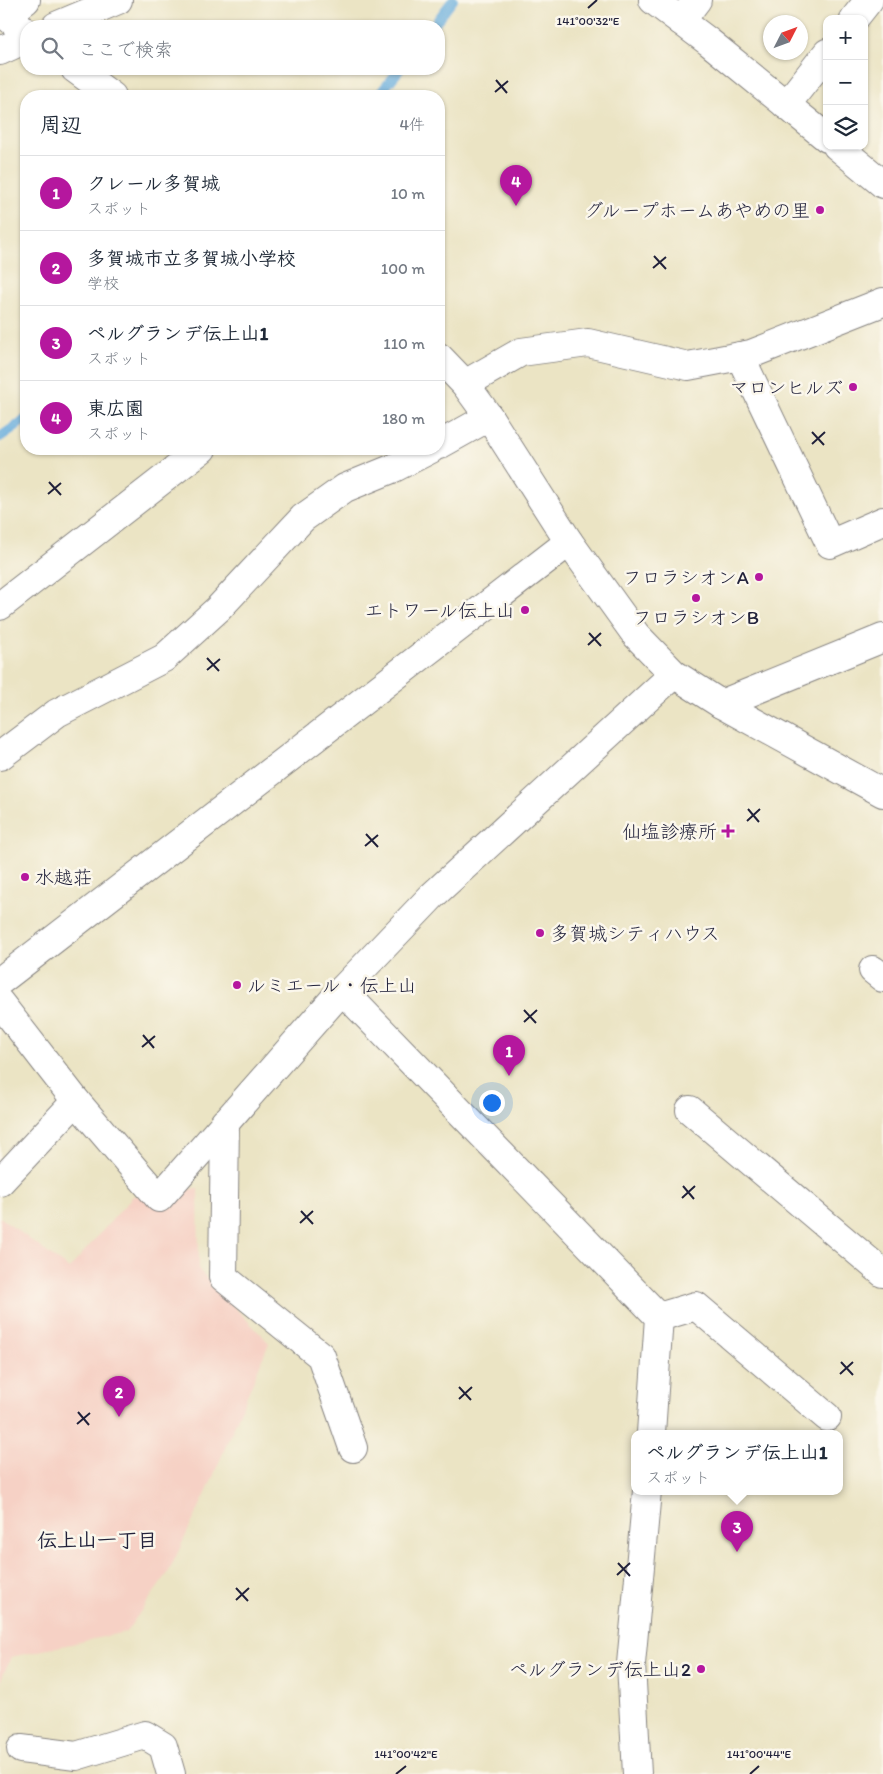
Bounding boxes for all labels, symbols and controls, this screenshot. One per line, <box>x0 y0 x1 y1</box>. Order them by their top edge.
text: 141°00'32"E <box>557 14 620 28</box>
north arrow <box>763 15 808 60</box>
map controls <box>823 15 868 150</box>
button: + <box>823 15 868 60</box>
search box <box>20 20 445 75</box>
icon: search <box>38 34 66 62</box>
text: ここで検索 <box>78 38 173 61</box>
button: − <box>823 60 868 105</box>
button: layers <box>823 105 868 150</box>
text: 周辺 <box>40 112 82 137</box>
text: 4件 <box>399 115 425 134</box>
pin: 4 <box>500 165 532 206</box>
text: クレール多賀城 <box>87 172 220 195</box>
text: 1 <box>52 184 60 203</box>
text: 10 m <box>391 184 425 203</box>
text: スポット <box>87 199 151 218</box>
place label: グループホームあやめの里 <box>584 199 810 222</box>
marker: グループホームあやめの里 <box>814 204 826 216</box>
text: 多賀城市立多賀城小学校 <box>87 247 296 270</box>
text: 2 <box>52 259 60 278</box>
text: 100 m <box>381 259 425 278</box>
text: 学校 <box>87 274 119 293</box>
text: ペルグランデ伝上山1 <box>87 322 268 345</box>
text: 3 <box>52 334 60 353</box>
text: 110 m <box>383 334 425 353</box>
text: スポット <box>87 349 151 368</box>
place label: マロンヒルズ <box>729 376 843 399</box>
marker: マロンヒルズ <box>847 381 859 393</box>
text: 東広園 <box>87 397 144 420</box>
text: 4 <box>51 409 61 428</box>
text: 180 m <box>382 409 425 428</box>
text: スポット <box>87 424 151 443</box>
place label: フロラシオンA <box>623 566 749 589</box>
marker: フロラシオンA <box>753 571 765 583</box>
marker: フロラシオンB <box>690 592 702 604</box>
place label: エトワール伝上山 <box>364 599 515 622</box>
marker: エトワール伝上山 <box>519 604 531 616</box>
place label: フロラシオンB <box>633 606 759 629</box>
place label: 仙塩診療所 <box>622 820 717 843</box>
marker: 仙塩診療所 <box>721 824 735 838</box>
place label: 水越荘 <box>35 866 92 889</box>
marker: 水越荘 <box>19 871 31 883</box>
place label: 多賀城シティハウス <box>550 922 720 945</box>
marker: 多賀城シティハウス <box>534 927 546 939</box>
place label: ルミエール・伝上山 <box>247 974 417 997</box>
marker: ルミエール・伝上山 <box>231 979 243 991</box>
pin: 1 <box>493 1035 525 1076</box>
your location <box>479 1090 505 1116</box>
pin: 2 <box>103 1376 135 1417</box>
popup <box>631 1430 843 1495</box>
text: ペルグランデ伝上山1 <box>646 1441 828 1464</box>
text: スポット <box>646 1468 710 1487</box>
pin: 3 <box>721 1511 753 1552</box>
district label: 伝上山一丁目 <box>37 1528 157 1552</box>
place label: ペルグランデ伝上山2 <box>509 1658 691 1681</box>
marker: ペルグランデ伝上山2 <box>695 1663 707 1675</box>
text: 141°00'42"E <box>374 1747 438 1761</box>
text: 141°00'44"E <box>727 1747 792 1761</box>

